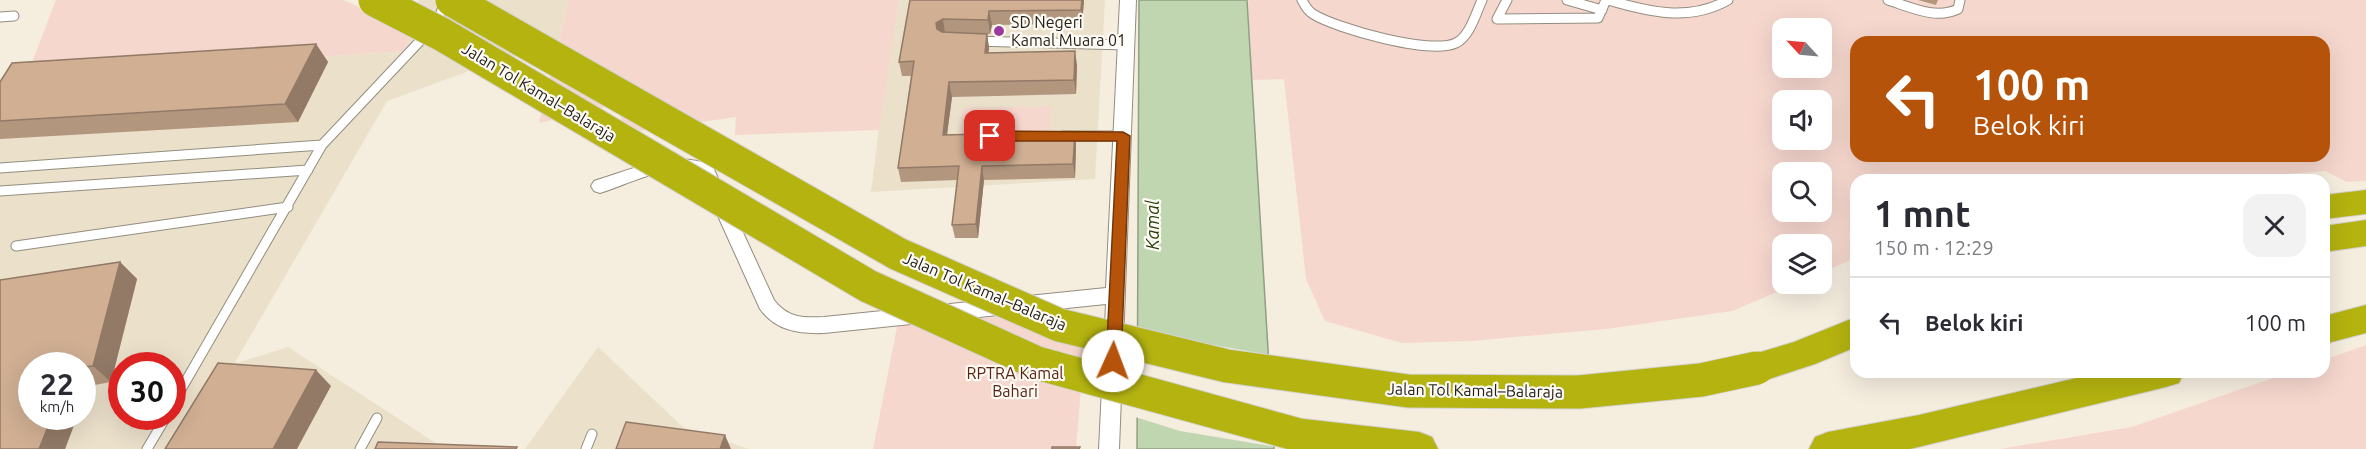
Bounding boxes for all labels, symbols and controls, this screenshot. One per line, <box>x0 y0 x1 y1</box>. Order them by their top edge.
place label: SD Negeri Kamal Muara 01 <box>1011 13 1126 49</box>
north arrow <box>1772 18 1832 78</box>
map controls <box>1772 18 1832 294</box>
marker: SD Negeri Kamal Muara 01 <box>992 24 1006 38</box>
street label: Jalan Tol Kamal–Balaraja <box>459 39 619 145</box>
icon: left <box>1874 60 1952 138</box>
text: 100 m <box>1973 61 2090 108</box>
button: sound <box>1772 90 1832 150</box>
pin <box>964 110 1015 161</box>
text: Belok kiri <box>1973 110 2085 140</box>
icon: arrive <box>973 119 1006 152</box>
button: search <box>1772 162 1832 222</box>
text: 1 mnt <box>1874 193 1970 234</box>
button: close <box>2243 194 2306 257</box>
water label: Kamal <box>1142 200 1162 250</box>
button: layers <box>1772 234 1832 294</box>
text: 150 m · 12:29 <box>1874 236 1994 259</box>
street label: Jalan Tol Kamal–Balaraja <box>900 248 1070 334</box>
icon: left <box>1874 306 1907 339</box>
text: Belok kiri <box>1925 310 2023 335</box>
text: 100 m <box>2245 310 2306 335</box>
position arrow <box>1081 329 1145 393</box>
speed limit sign: 30 <box>108 352 186 430</box>
park label: RPTRA Kamal Bahari <box>966 364 1064 400</box>
text: 22 <box>40 367 74 401</box>
street label: Jalan Tol Kamal–Balaraja <box>1387 379 1563 401</box>
text: km/h <box>40 398 74 415</box>

